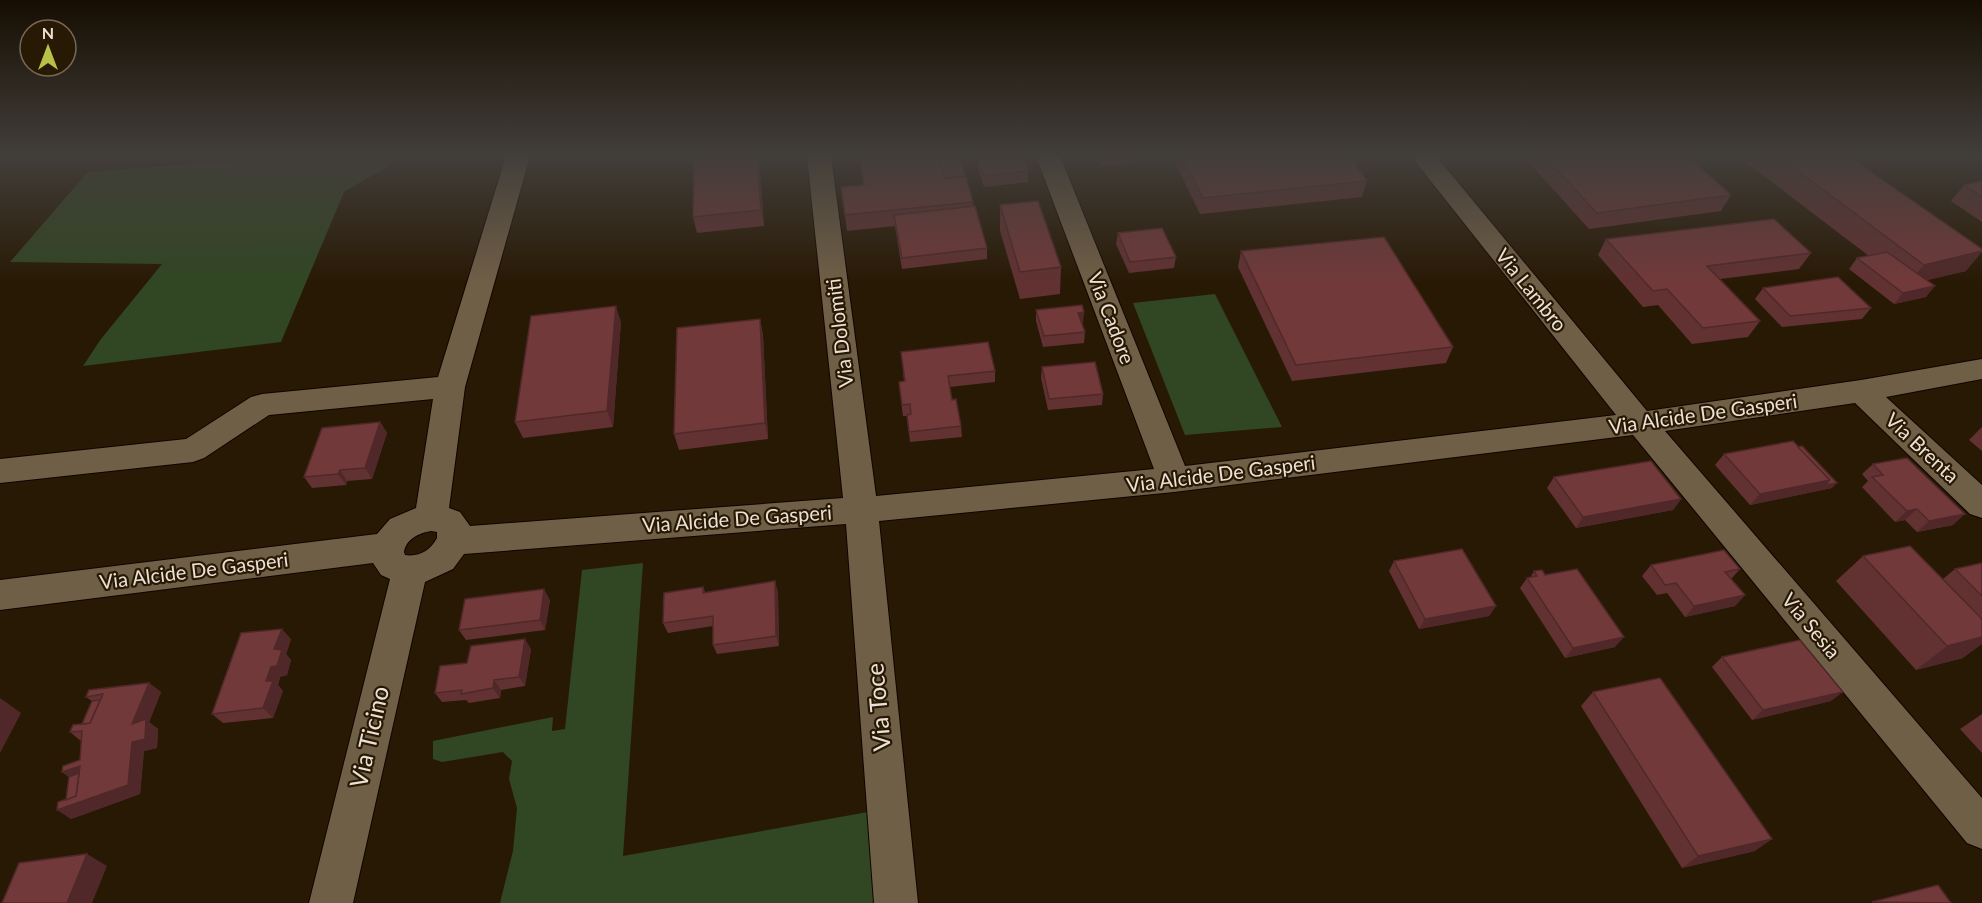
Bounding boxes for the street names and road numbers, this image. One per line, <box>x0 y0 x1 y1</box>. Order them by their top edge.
street label: Via Lambro <box>1491 243 1572 336</box>
street label: Via Cadore <box>1083 268 1140 367</box>
street label: Via Dolomiti <box>820 277 858 389</box>
street label: Via Alcide De Gasperi <box>1607 388 1799 438</box>
street label: Via Brenta <box>1881 407 1964 487</box>
street label: Via Alcide De Gasperi <box>1125 450 1317 496</box>
street label: Via Alcide De Gasperi <box>641 499 833 537</box>
street label: Via Alcide De Gasperi <box>98 547 290 593</box>
street label: Via Sesia <box>1777 588 1846 663</box>
street label: Via Toce <box>859 662 896 752</box>
street label: Via Ticino <box>343 683 394 790</box>

